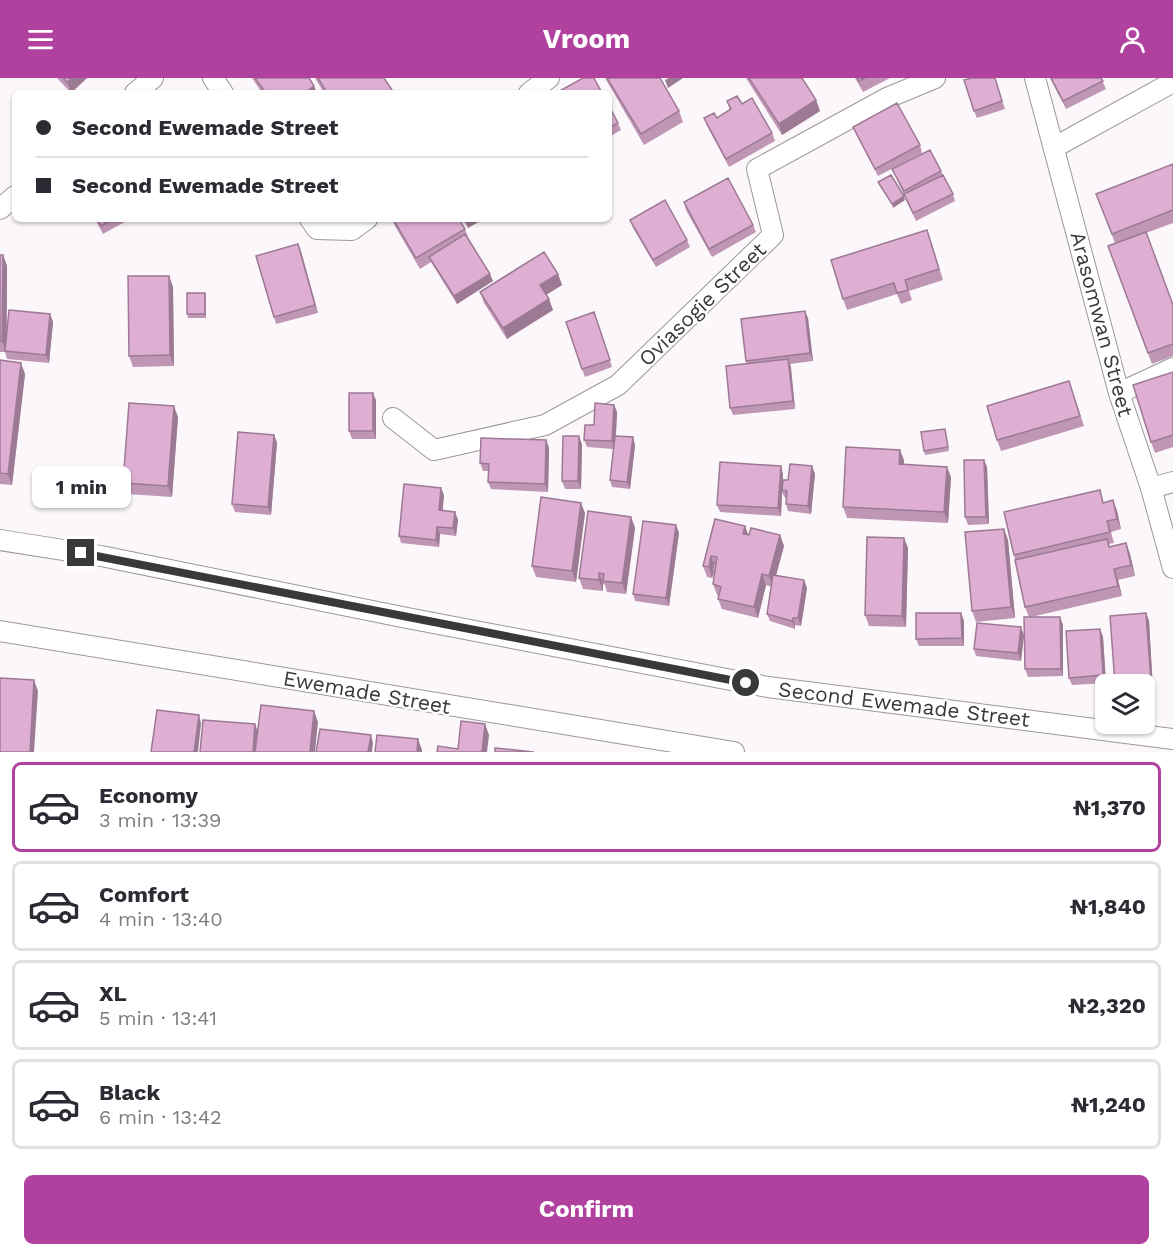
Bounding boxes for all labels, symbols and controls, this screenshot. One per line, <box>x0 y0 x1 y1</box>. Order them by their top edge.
icon: menu <box>24 23 57 56</box>
text: Vroom <box>543 23 630 55</box>
icon: person <box>1116 23 1149 56</box>
text: Second Ewemade Street <box>72 115 338 140</box>
text: Second Ewemade Street <box>72 173 338 198</box>
street label: Arasomwan Street <box>1065 229 1139 419</box>
street label: Oviasogie Street <box>633 237 771 371</box>
callout: 1 min <box>32 466 130 508</box>
text: 1 min <box>56 475 107 499</box>
route end <box>67 539 94 566</box>
street label: Ewemade Street <box>281 665 453 719</box>
route start <box>732 669 759 696</box>
map controls <box>1095 674 1155 734</box>
button: layers <box>1095 674 1155 734</box>
street label: Second Ewemade Street <box>777 676 1031 732</box>
icon: car <box>27 780 81 834</box>
text: Economy <box>99 783 198 808</box>
text: ₦1,370 <box>1073 795 1146 820</box>
text: 3 min · 13:39 <box>99 808 221 832</box>
icon: car <box>27 879 81 933</box>
text: Comfort <box>99 882 189 907</box>
text: ₦1,840 <box>1070 894 1146 919</box>
text: 4 min · 13:40 <box>99 907 223 931</box>
icon: car <box>27 978 81 1032</box>
text: XL <box>99 981 127 1006</box>
text: ₦2,320 <box>1068 993 1146 1018</box>
text: 5 min · 13:41 <box>99 1006 217 1030</box>
icon: car <box>27 1077 81 1131</box>
text: Black <box>99 1080 160 1105</box>
text: ₦1,240 <box>1071 1092 1146 1117</box>
text: 6 min · 13:42 <box>99 1105 222 1129</box>
button: Confirm <box>24 1175 1149 1244</box>

